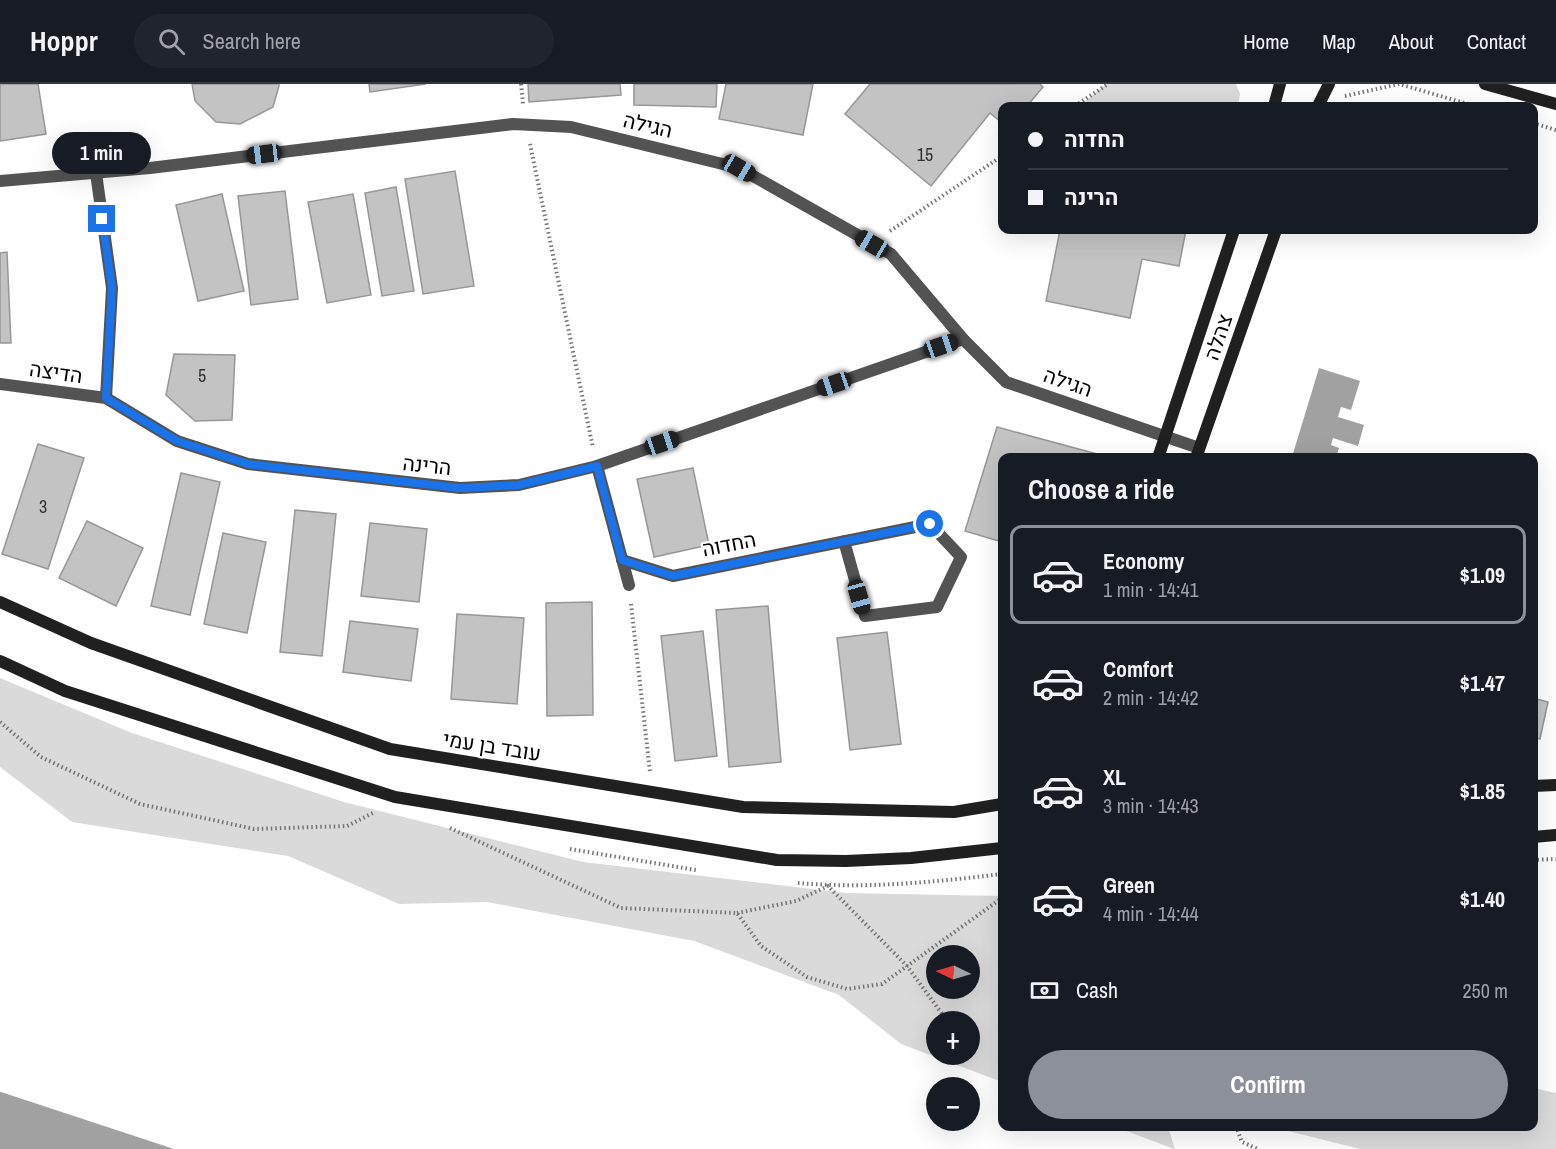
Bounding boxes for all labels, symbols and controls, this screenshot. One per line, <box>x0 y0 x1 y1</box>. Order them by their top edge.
search box <box>134 14 554 68</box>
text: Hoppr <box>30 22 98 60</box>
icon: search <box>155 25 188 58</box>
text: Search here <box>203 26 301 56</box>
text: Home <box>1243 27 1289 56</box>
text: Map <box>1322 27 1356 56</box>
text: About <box>1389 27 1434 56</box>
text: Contact <box>1467 27 1526 56</box>
street label: הגילה <box>620 105 676 145</box>
text: החדוה <box>1064 124 1125 154</box>
callout: 1 min <box>52 132 152 174</box>
text: 1 min <box>80 139 123 166</box>
house number: 15 <box>917 142 933 167</box>
car <box>245 143 283 165</box>
car <box>719 151 759 185</box>
text: הרינה <box>1064 182 1118 212</box>
route end <box>88 205 115 232</box>
car <box>852 227 892 261</box>
street label: צהלה <box>1197 310 1239 364</box>
car <box>921 332 961 360</box>
street label: הדיצה <box>28 354 84 390</box>
street label: הגילה <box>1040 360 1096 404</box>
house number: 5 <box>198 363 206 388</box>
car <box>814 370 854 398</box>
car <box>642 429 682 457</box>
street label: הרינה <box>401 448 453 482</box>
text: Choose a ride <box>1028 471 1174 507</box>
house number: 3 <box>39 494 47 519</box>
route start <box>916 510 943 537</box>
street label: החדוה <box>699 525 759 563</box>
text: Economy <box>1103 546 1184 576</box>
icon: car <box>1031 548 1085 602</box>
text: $1.09 <box>1460 560 1505 590</box>
text: 1 min · 14:41 <box>1103 576 1199 603</box>
car <box>845 577 873 617</box>
text: Comfort <box>1103 654 1173 684</box>
icon: car <box>1031 656 1085 710</box>
text: $1.47 <box>1460 668 1505 698</box>
text: 2 min · 14:42 <box>1103 684 1199 711</box>
street label: עובד בן עמי <box>441 724 543 768</box>
text: XL <box>1103 762 1126 792</box>
icon: car <box>1031 764 1085 818</box>
text: $1.85 <box>1460 776 1505 806</box>
text: 3 min · 14:43 <box>1103 792 1199 819</box>
text: Green <box>1103 870 1155 900</box>
icon: car <box>1031 872 1085 926</box>
text: $1.40 <box>1460 884 1505 914</box>
text: 4 min · 14:44 <box>1103 900 1199 927</box>
north arrow <box>926 945 980 999</box>
map controls <box>926 945 980 1131</box>
icon: cash <box>1028 974 1061 1007</box>
text: Cash <box>1076 975 1118 1005</box>
text: 250 m <box>1462 977 1508 1004</box>
button: + <box>926 1011 980 1065</box>
button: Confirm <box>1028 1050 1508 1119</box>
button: − <box>926 1077 980 1131</box>

